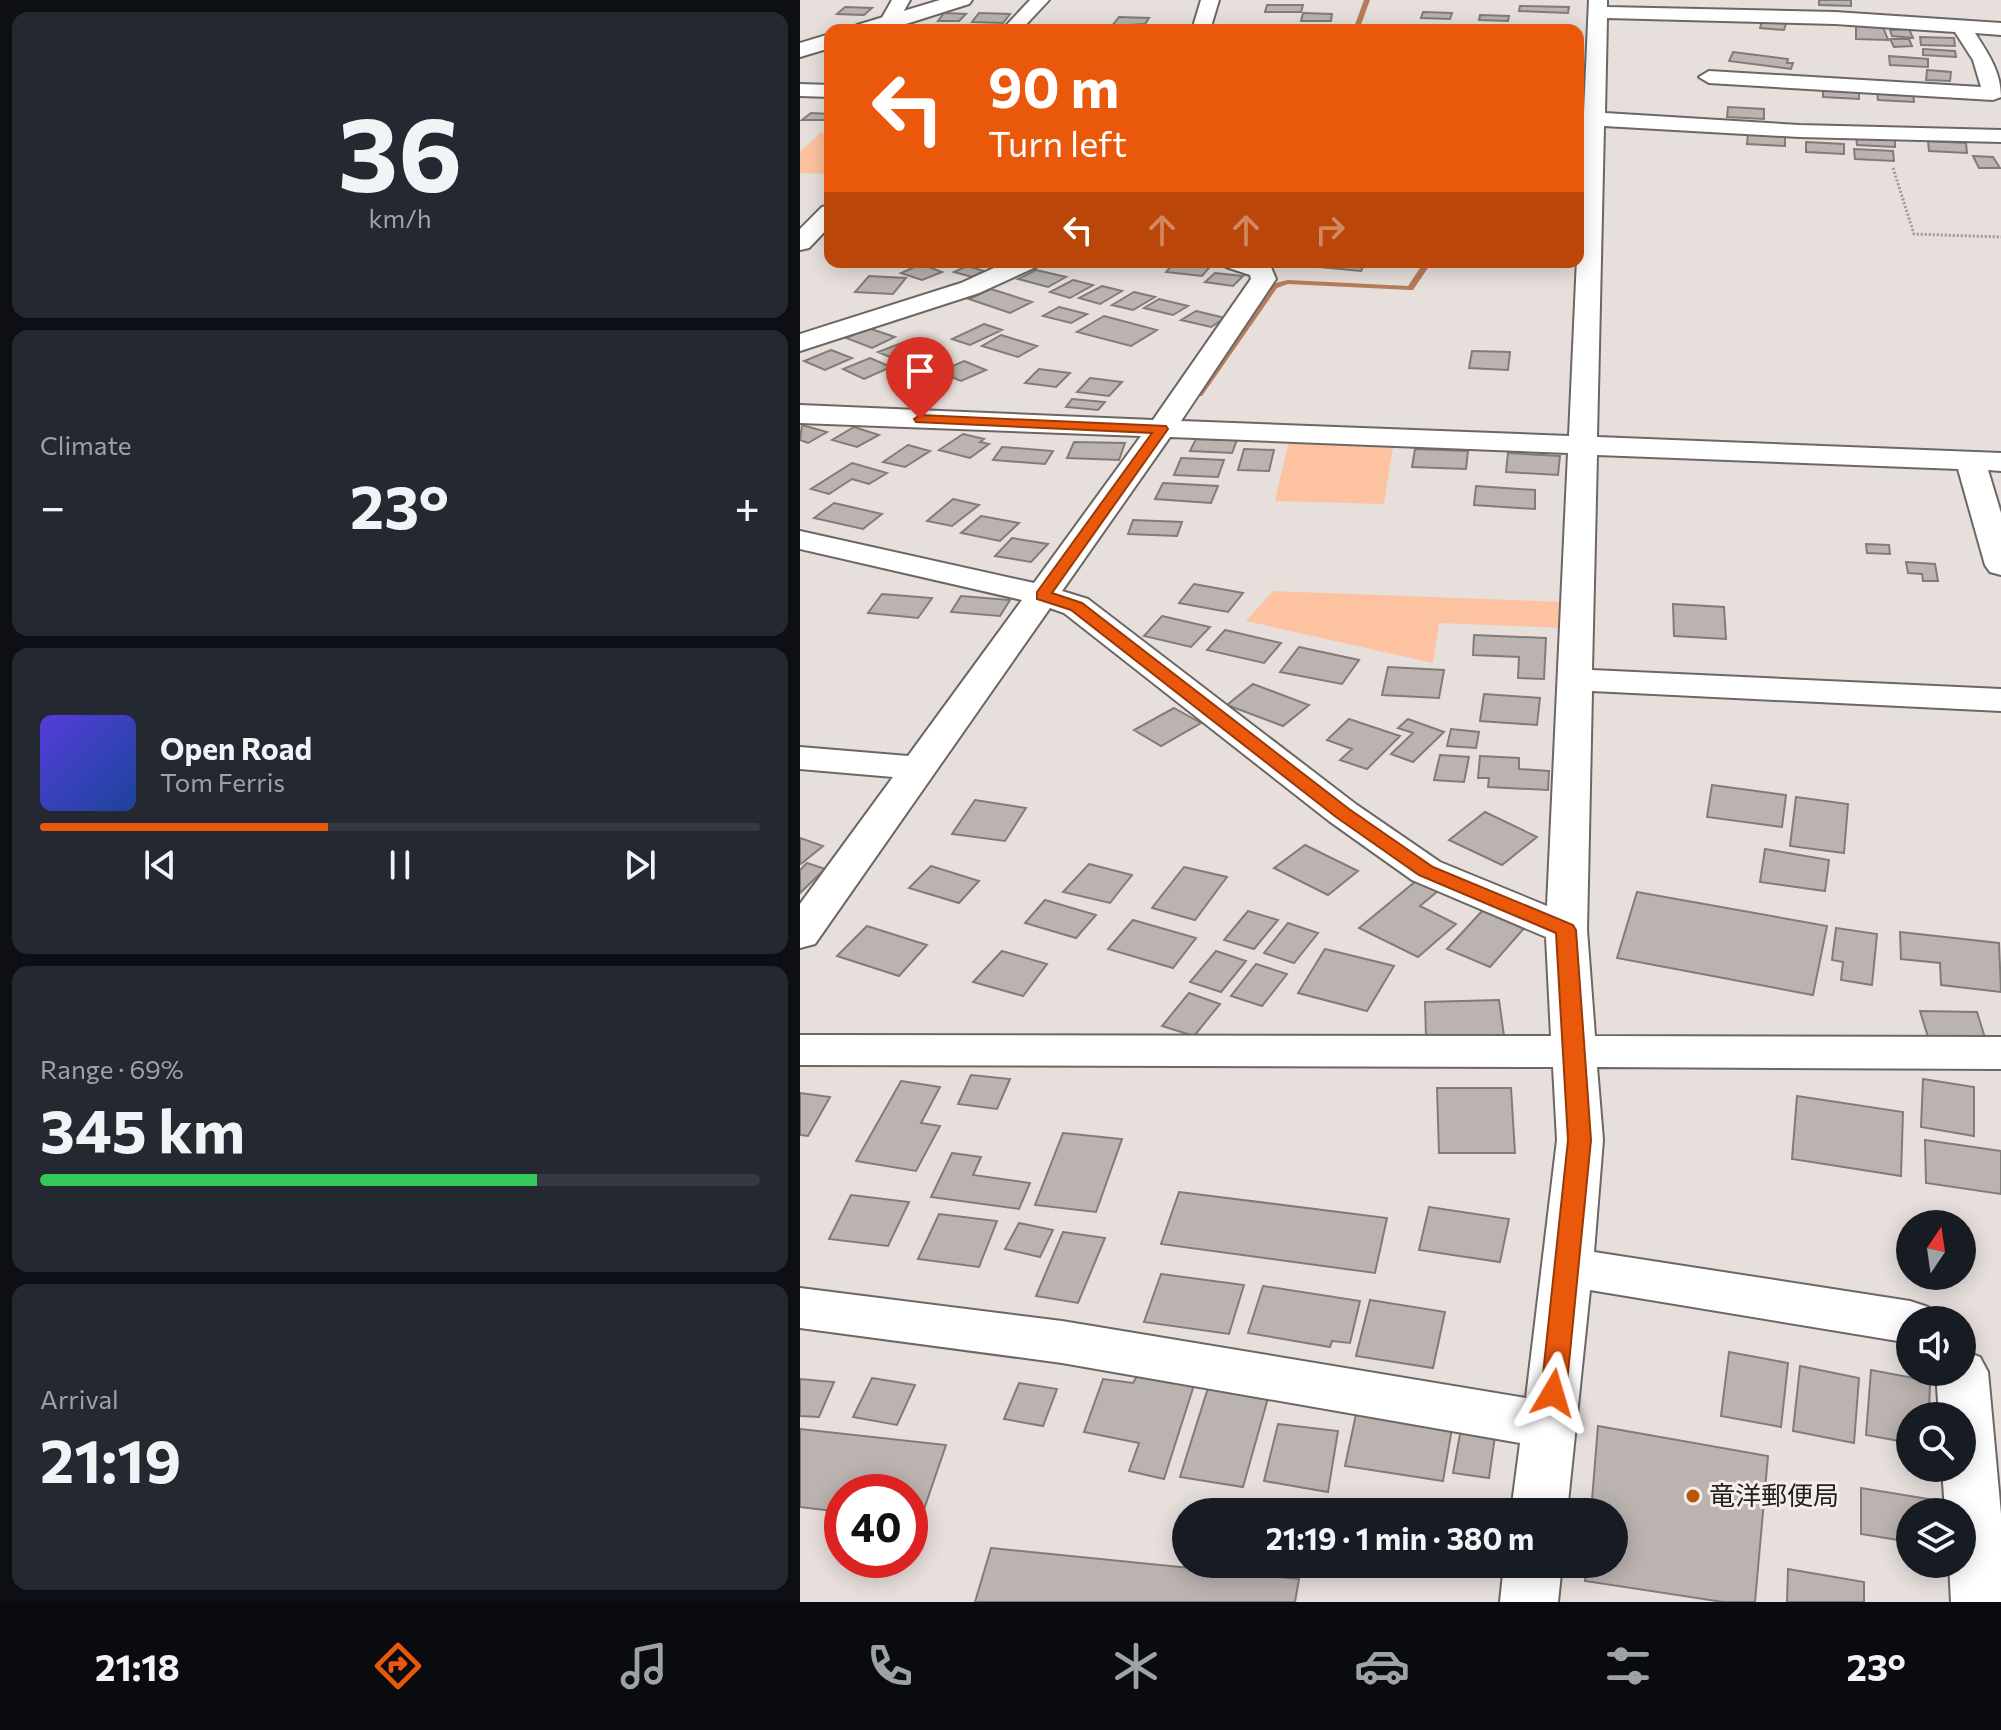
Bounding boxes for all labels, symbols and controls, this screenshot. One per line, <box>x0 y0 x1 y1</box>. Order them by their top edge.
text: 90 m <box>988 51 1119 120</box>
icon: left <box>856 56 960 160</box>
text: 36 <box>338 86 462 213</box>
text: Turn left <box>988 120 1127 164</box>
text: km/h <box>368 202 432 233</box>
icon: left <box>1056 208 1100 252</box>
icon: ahead <box>1140 208 1184 252</box>
icon: ahead <box>1224 208 1268 252</box>
icon: right <box>1308 208 1352 252</box>
pin <box>886 337 954 419</box>
icon: arrive <box>898 349 942 393</box>
text: Climate <box>40 429 132 460</box>
text: 23° <box>350 468 449 541</box>
text: − <box>40 478 65 532</box>
text: + <box>734 478 760 532</box>
text: Open Road <box>160 729 312 766</box>
text: Tom Ferris <box>160 766 285 797</box>
icon: previous <box>138 843 182 887</box>
icon: pause <box>378 843 422 887</box>
icon: next <box>618 843 662 887</box>
text: Range · 69% <box>40 1053 184 1084</box>
text: 345 km <box>40 1092 245 1165</box>
north arrow <box>1896 1210 1976 1290</box>
map controls <box>1896 1210 1976 1578</box>
button: sound <box>1896 1306 1976 1386</box>
position arrow <box>1511 1351 1595 1435</box>
text: Arrival <box>40 1383 119 1414</box>
button: search <box>1896 1402 1976 1482</box>
text: 21:19 <box>40 1422 181 1495</box>
speed limit sign: 40 <box>824 1474 928 1578</box>
place label: 竜洋郵便局 <box>1709 1479 1839 1510</box>
marker: 竜洋郵便局 <box>1684 1487 1702 1505</box>
button: layers <box>1896 1498 1976 1578</box>
text: 21:19 · 1 min · 380 m <box>1266 1519 1534 1556</box>
icon: directions <box>370 1638 426 1694</box>
icon: music <box>616 1638 672 1694</box>
icon: phone <box>862 1638 918 1694</box>
icon: climate <box>1108 1638 1164 1694</box>
icon: car <box>1354 1638 1410 1694</box>
icon: filters <box>1600 1638 1656 1694</box>
text: 21:18 <box>95 1644 180 1688</box>
text: 23° <box>1846 1644 1906 1688</box>

